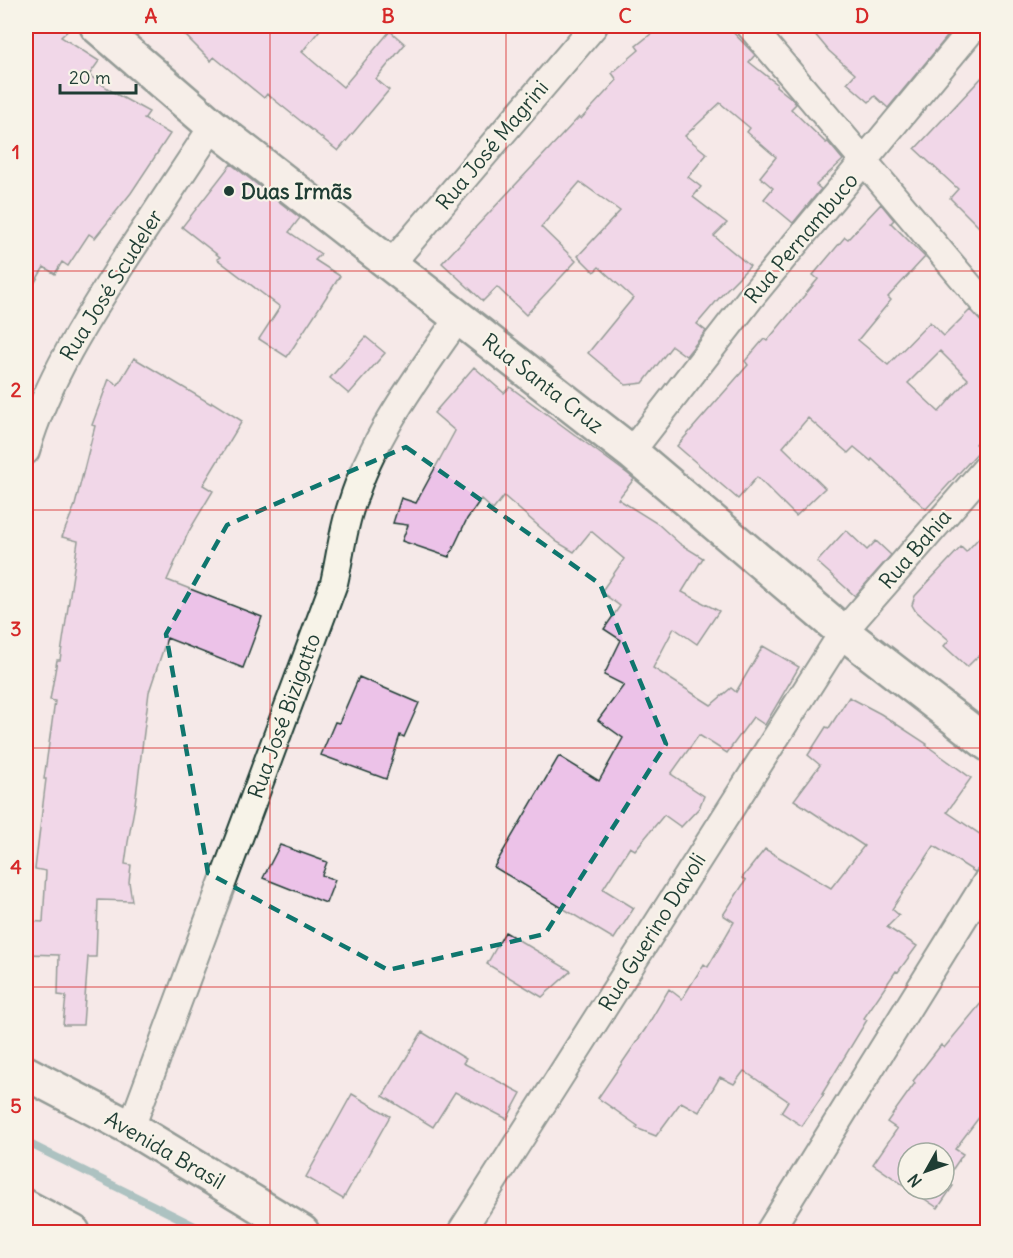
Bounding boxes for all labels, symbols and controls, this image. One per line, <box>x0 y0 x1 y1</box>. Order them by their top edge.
text: A <box>145 3 158 28</box>
text: B <box>381 3 395 28</box>
text: C <box>618 3 632 28</box>
text: D <box>855 3 869 28</box>
scale bar <box>60 57 136 95</box>
text: 20 m <box>69 66 111 89</box>
street label: Rua José Magrini <box>430 75 554 215</box>
text: 1 <box>12 139 20 164</box>
street label: Rua Pernambuco <box>738 167 864 309</box>
place label: Duas Irmãs <box>241 178 353 205</box>
marker: Duas Irmãs <box>222 184 236 198</box>
street label: Rua José Scudeler <box>54 204 169 366</box>
street label: Rua Santa Cruz <box>477 327 609 439</box>
text: 2 <box>11 377 22 402</box>
street label: Rua Bahia <box>873 504 957 594</box>
text: 3 <box>10 616 22 641</box>
street label: Rua José Bizigatto <box>242 630 326 802</box>
street label: Rua Guerino Davoli <box>592 848 712 1016</box>
text: 4 <box>10 854 22 879</box>
text: 5 <box>10 1093 22 1118</box>
street label: Avenida Brasil <box>100 1105 230 1195</box>
north arrow <box>896 1141 956 1201</box>
text: N <box>903 1170 926 1191</box>

